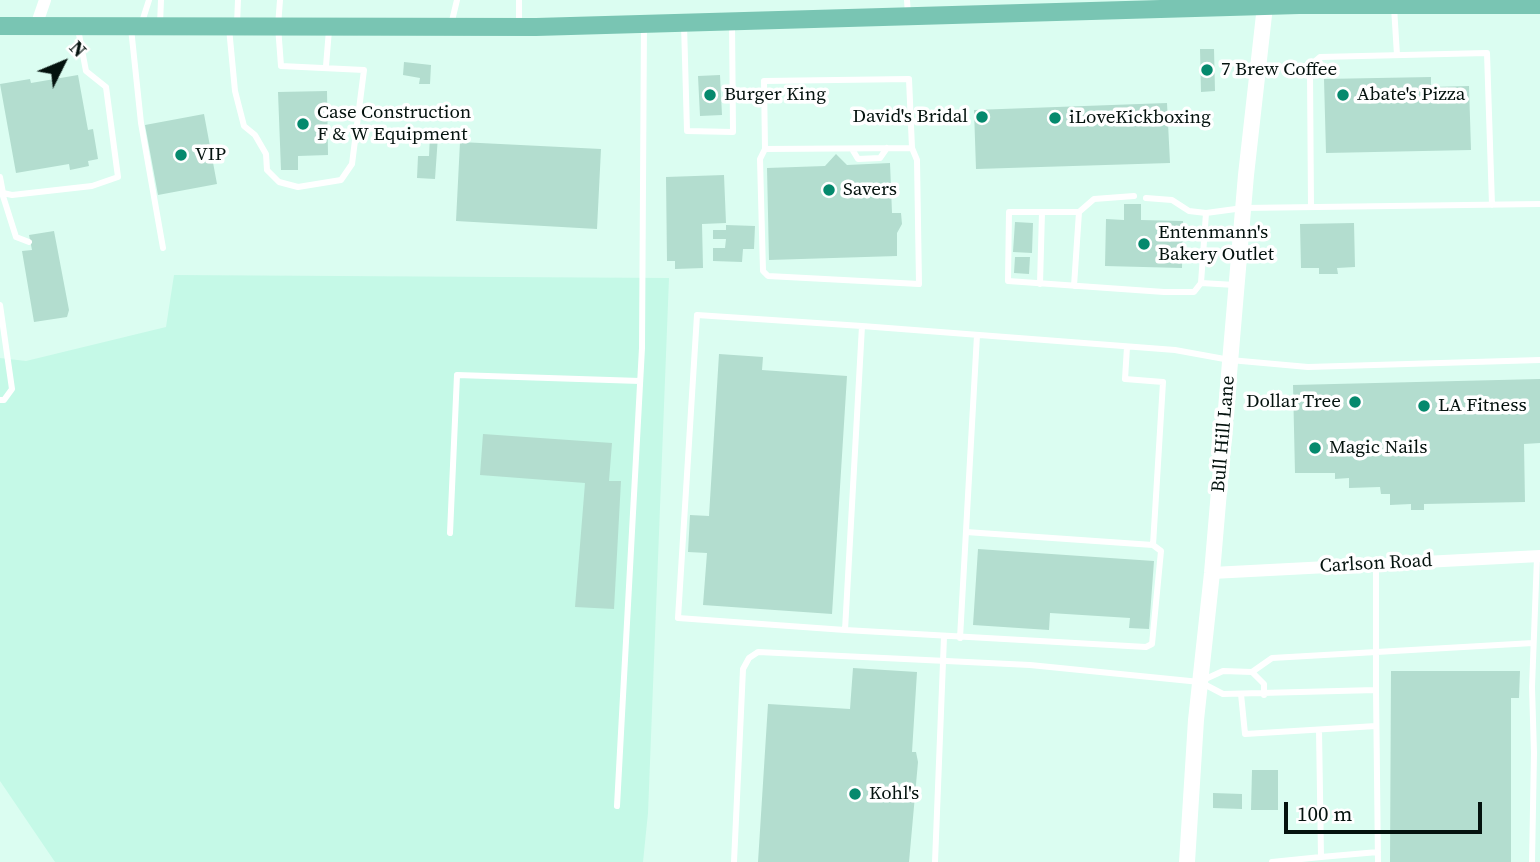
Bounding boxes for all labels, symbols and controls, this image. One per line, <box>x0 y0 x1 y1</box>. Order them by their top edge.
north arrow <box>28 28 98 98</box>
text: N <box>64 35 93 63</box>
place label: 7 Brew Coffee <box>1221 59 1337 81</box>
marker: 7 Brew Coffee <box>1199 62 1215 78</box>
place label: Burger King <box>724 84 826 106</box>
place label: Abate's Pizza <box>1357 84 1465 106</box>
marker: Burger King <box>702 87 718 103</box>
marker: Abate's Pizza <box>1335 87 1351 103</box>
place label: Case Construction F & W Equipment <box>317 102 471 146</box>
place label: David's Bridal <box>852 106 968 128</box>
place label: iLoveKickboxing <box>1069 107 1211 129</box>
marker: David's Bridal <box>974 109 990 125</box>
marker: iLoveKickboxing <box>1047 110 1063 126</box>
marker: Case Construction F & W Equipment <box>295 116 311 132</box>
place label: VIP <box>195 144 226 166</box>
marker: VIP <box>173 147 189 163</box>
place label: Savers <box>843 179 897 201</box>
marker: Savers <box>821 182 837 198</box>
place label: Entenmann's Bakery Outlet <box>1158 222 1274 266</box>
marker: Entenmann's Bakery Outlet <box>1136 236 1152 252</box>
street label: Bull Hill Lane <box>1208 375 1240 493</box>
place label: Dollar Tree <box>1246 391 1341 413</box>
marker: Dollar Tree <box>1347 394 1363 410</box>
place label: LA Fitness <box>1438 395 1527 417</box>
marker: LA Fitness <box>1416 398 1432 414</box>
place label: Magic Nails <box>1329 437 1427 459</box>
marker: Magic Nails <box>1307 440 1323 456</box>
street label: Carlson Road <box>1319 550 1433 578</box>
place label: Kohl's <box>869 783 919 805</box>
marker: Kohl's <box>847 786 863 802</box>
scale bar <box>1288 788 1486 832</box>
text: 100 m <box>1297 799 1352 828</box>

